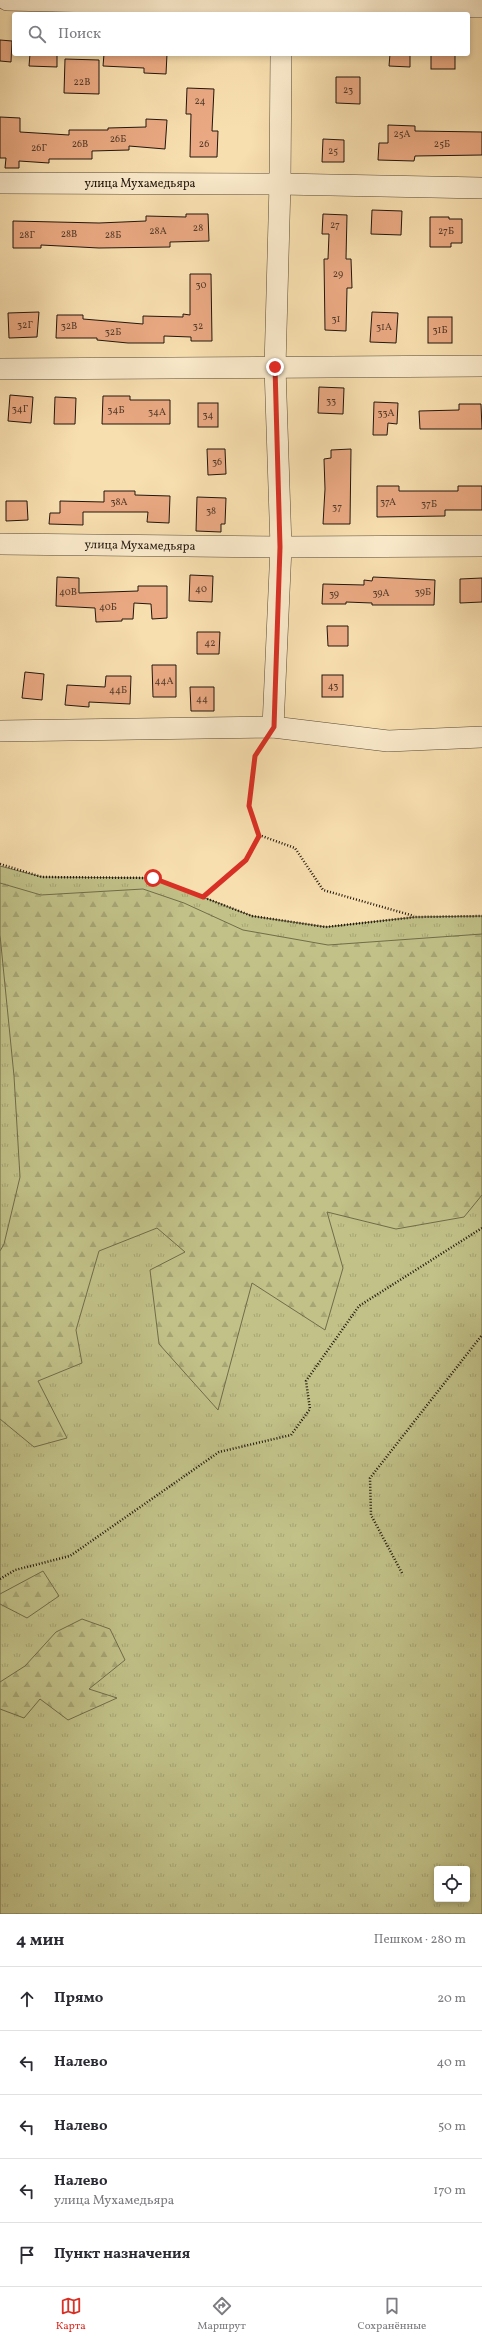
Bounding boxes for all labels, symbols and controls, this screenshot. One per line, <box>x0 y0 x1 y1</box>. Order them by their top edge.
search box <box>12 12 470 56</box>
icon: search <box>26 23 48 45</box>
text: Поиск <box>58 24 101 45</box>
house number: 22В <box>74 75 90 89</box>
house number: 23 <box>343 83 353 97</box>
house number: 24 <box>194 94 206 108</box>
house number: 25А <box>393 127 411 141</box>
house number: 26Б <box>110 132 126 146</box>
house number: 26В <box>72 137 88 151</box>
house number: 26 <box>199 137 209 151</box>
house number: 25Б <box>434 137 450 151</box>
house number: 26Г <box>31 141 47 155</box>
house number: 25 <box>328 144 338 158</box>
street label: улица Мухамедьяра <box>85 176 196 192</box>
house number: 27 <box>330 218 340 232</box>
house number: 28 <box>193 221 203 235</box>
house number: 28А <box>149 224 167 238</box>
house number: 27Б <box>438 224 454 238</box>
house number: 28В <box>61 227 77 241</box>
house number: 28Г <box>19 228 35 242</box>
house number: 28Б <box>105 228 121 242</box>
house number: 29 <box>333 267 343 281</box>
house number: 30 <box>196 278 206 292</box>
house number: 31 <box>331 312 341 326</box>
house number: 32Г <box>17 318 33 332</box>
house number: 32В <box>61 319 77 333</box>
house number: 32 <box>193 319 203 333</box>
house number: 31А <box>376 320 392 334</box>
house number: 31Б <box>432 323 448 337</box>
house number: 32Б <box>105 325 121 339</box>
route end <box>266 358 284 376</box>
house number: 33 <box>326 394 336 408</box>
house number: 34Г <box>12 402 29 416</box>
house number: 34Б <box>107 403 125 417</box>
house number: 34А <box>148 405 166 419</box>
house number: 33А <box>377 406 395 420</box>
house number: 34 <box>202 408 214 422</box>
house number: 36 <box>212 455 222 469</box>
house number: 38А <box>110 495 128 509</box>
house number: 37А <box>380 495 396 509</box>
house number: 37Б <box>421 497 437 511</box>
house number: 37 <box>332 500 342 514</box>
house number: 38 <box>206 504 216 518</box>
street label: улица Мухамедьяра <box>84 537 196 555</box>
house number: 40 <box>195 582 207 596</box>
house number: 40В <box>59 585 77 599</box>
house number: 39Б <box>415 585 431 599</box>
house number: 39А <box>372 586 390 600</box>
house number: 39 <box>329 587 339 601</box>
house number: 40Б <box>99 600 117 614</box>
house number: 42 <box>204 636 216 650</box>
house number: 44А <box>155 674 173 688</box>
house number: 43 <box>328 679 338 693</box>
house number: 44Б <box>109 683 127 697</box>
house number: 44 <box>196 692 208 706</box>
route start <box>144 869 162 887</box>
map controls <box>434 1866 470 1902</box>
button: locate <box>434 1866 470 1902</box>
text: 4 мин <box>16 1929 64 1952</box>
text: Пешком · 280 m <box>374 1931 466 1949</box>
icon: ahead <box>16 1988 38 2010</box>
text: Прямо <box>54 1988 103 2009</box>
text: 20 m <box>437 1990 466 2008</box>
icon: left <box>16 2052 38 2074</box>
text: Налево <box>54 2052 108 2073</box>
text: 40 m <box>437 2054 466 2072</box>
icon: left <box>16 2116 38 2138</box>
text: Налево <box>54 2116 108 2137</box>
text: 50 m <box>438 2118 466 2136</box>
text: Налево <box>54 2171 108 2192</box>
icon: left <box>16 2180 38 2202</box>
text: 170 m <box>433 2182 466 2200</box>
text: улица Мухамедьяра <box>54 2192 174 2210</box>
icon: arrive <box>16 2244 38 2266</box>
text: Пункт назначения <box>54 2244 190 2265</box>
tab: Карта <box>56 2295 86 2334</box>
tab: Маршрут <box>197 2295 246 2334</box>
tab: Сохранённые <box>358 2295 426 2334</box>

